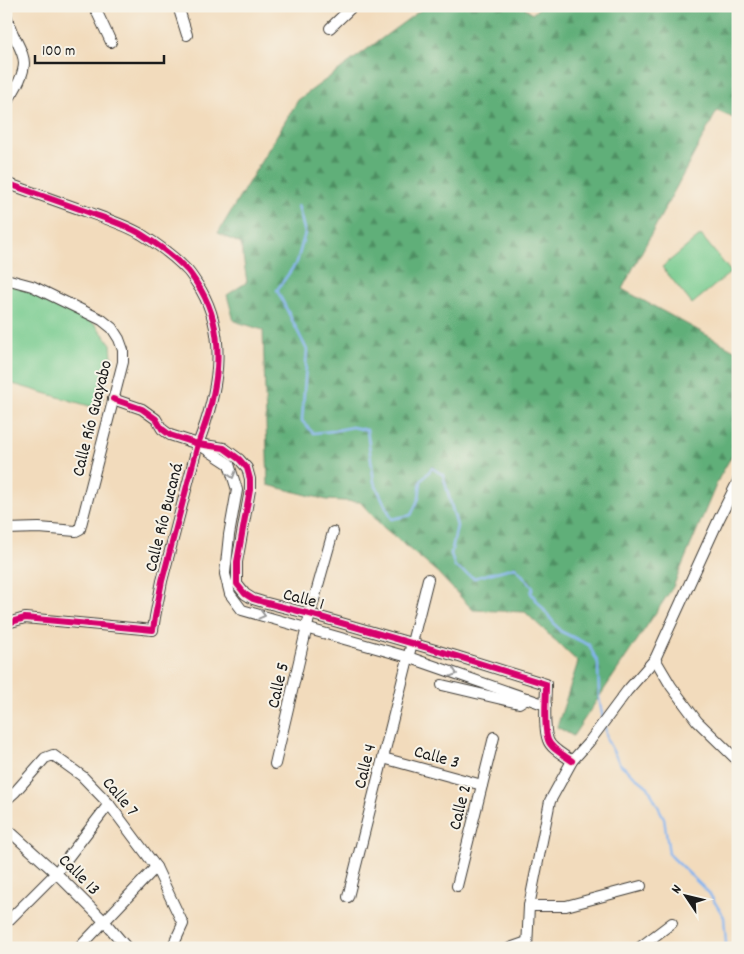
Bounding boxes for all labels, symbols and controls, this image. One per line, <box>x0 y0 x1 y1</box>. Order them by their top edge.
scale bar <box>35 32 164 64</box>
text: 100 m <box>42 41 75 63</box>
street label: Calle Río Guayabo <box>67 358 120 479</box>
street label: Calle Río Bucaná <box>140 461 191 575</box>
one-way arrow <box>227 470 237 479</box>
street label: Calle 1 <box>280 583 327 618</box>
one-way arrow <box>258 610 266 620</box>
street label: Calle 5 <box>262 660 297 711</box>
one-way arrow <box>450 667 458 677</box>
street label: Calle 3 <box>411 740 462 776</box>
street label: Calle 4 <box>349 742 384 792</box>
street label: Calle 7 <box>95 772 143 823</box>
street label: Calle 2 <box>444 782 479 833</box>
street label: Calle 13 <box>52 849 105 902</box>
north arrow <box>662 872 712 922</box>
text: N <box>667 881 687 898</box>

